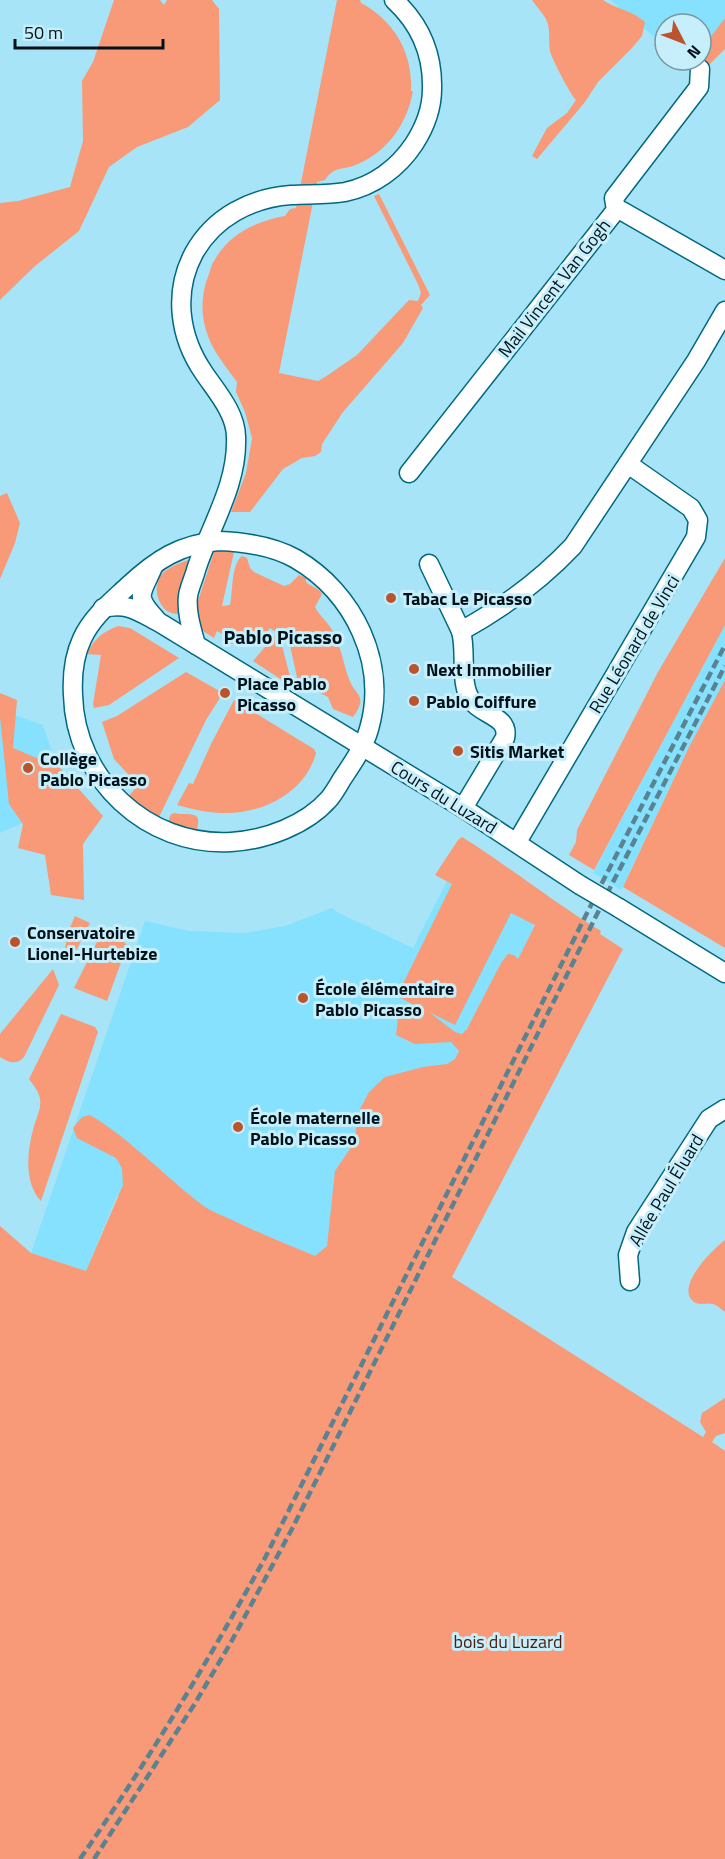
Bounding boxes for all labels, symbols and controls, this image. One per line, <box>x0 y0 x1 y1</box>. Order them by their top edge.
scale bar <box>15 12 164 50</box>
north arrow <box>653 12 713 72</box>
text: 50 m <box>24 19 63 46</box>
text: N <box>682 40 707 64</box>
street label: Mail Vincent Van Gogh <box>491 213 617 363</box>
street label: Rue Léonard de Vinci <box>582 570 686 718</box>
place label: Tabac Le Picasso <box>403 585 532 612</box>
marker: Tabac Le Picasso <box>384 591 398 605</box>
district label: Pablo Picasso <box>224 621 342 652</box>
place label: Next Immobilier <box>426 656 552 683</box>
marker: Next Immobilier <box>407 662 421 676</box>
place label: Place Pablo Picasso <box>237 670 327 718</box>
marker: Place Pablo Picasso <box>218 686 232 700</box>
place label: Pablo Coiffure <box>426 688 536 715</box>
marker: Pablo Coiffure <box>407 694 421 708</box>
place label: Sitis Market <box>470 738 565 765</box>
marker: Sitis Market <box>451 744 465 758</box>
place label: Collège Pablo Picasso <box>40 745 147 793</box>
street label: Cours du Luzard <box>385 753 503 841</box>
marker: Collège Pablo Picasso <box>21 761 35 775</box>
place label: Conservatoire Lionel-Hurtebize <box>27 919 157 967</box>
marker: Conservatoire Lionel-Hurtebize <box>8 935 22 949</box>
place label: École élémentaire Pablo Picasso <box>315 975 454 1023</box>
marker: École élémentaire Pablo Picasso <box>296 991 310 1005</box>
place label: École maternelle Pablo Picasso <box>250 1104 380 1152</box>
marker: École maternelle Pablo Picasso <box>231 1120 245 1134</box>
street label: Allée Paul Éluard <box>622 1129 710 1251</box>
park label: bois du Luzard <box>453 1628 563 1655</box>

